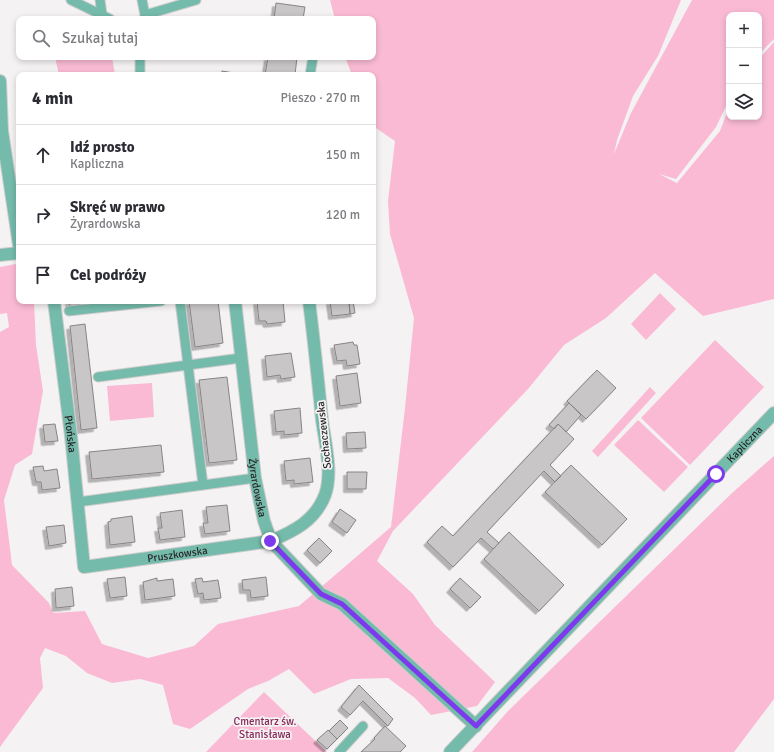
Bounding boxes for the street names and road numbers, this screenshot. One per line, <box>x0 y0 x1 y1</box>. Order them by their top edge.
street label: Sochaczewska <box>314 400 334 469</box>
street label: Płońska <box>62 414 79 454</box>
street label: Kapliczna <box>724 423 765 465</box>
street label: Żyrardowska <box>246 457 270 519</box>
street label: Pruszkowska <box>146 543 209 565</box>

